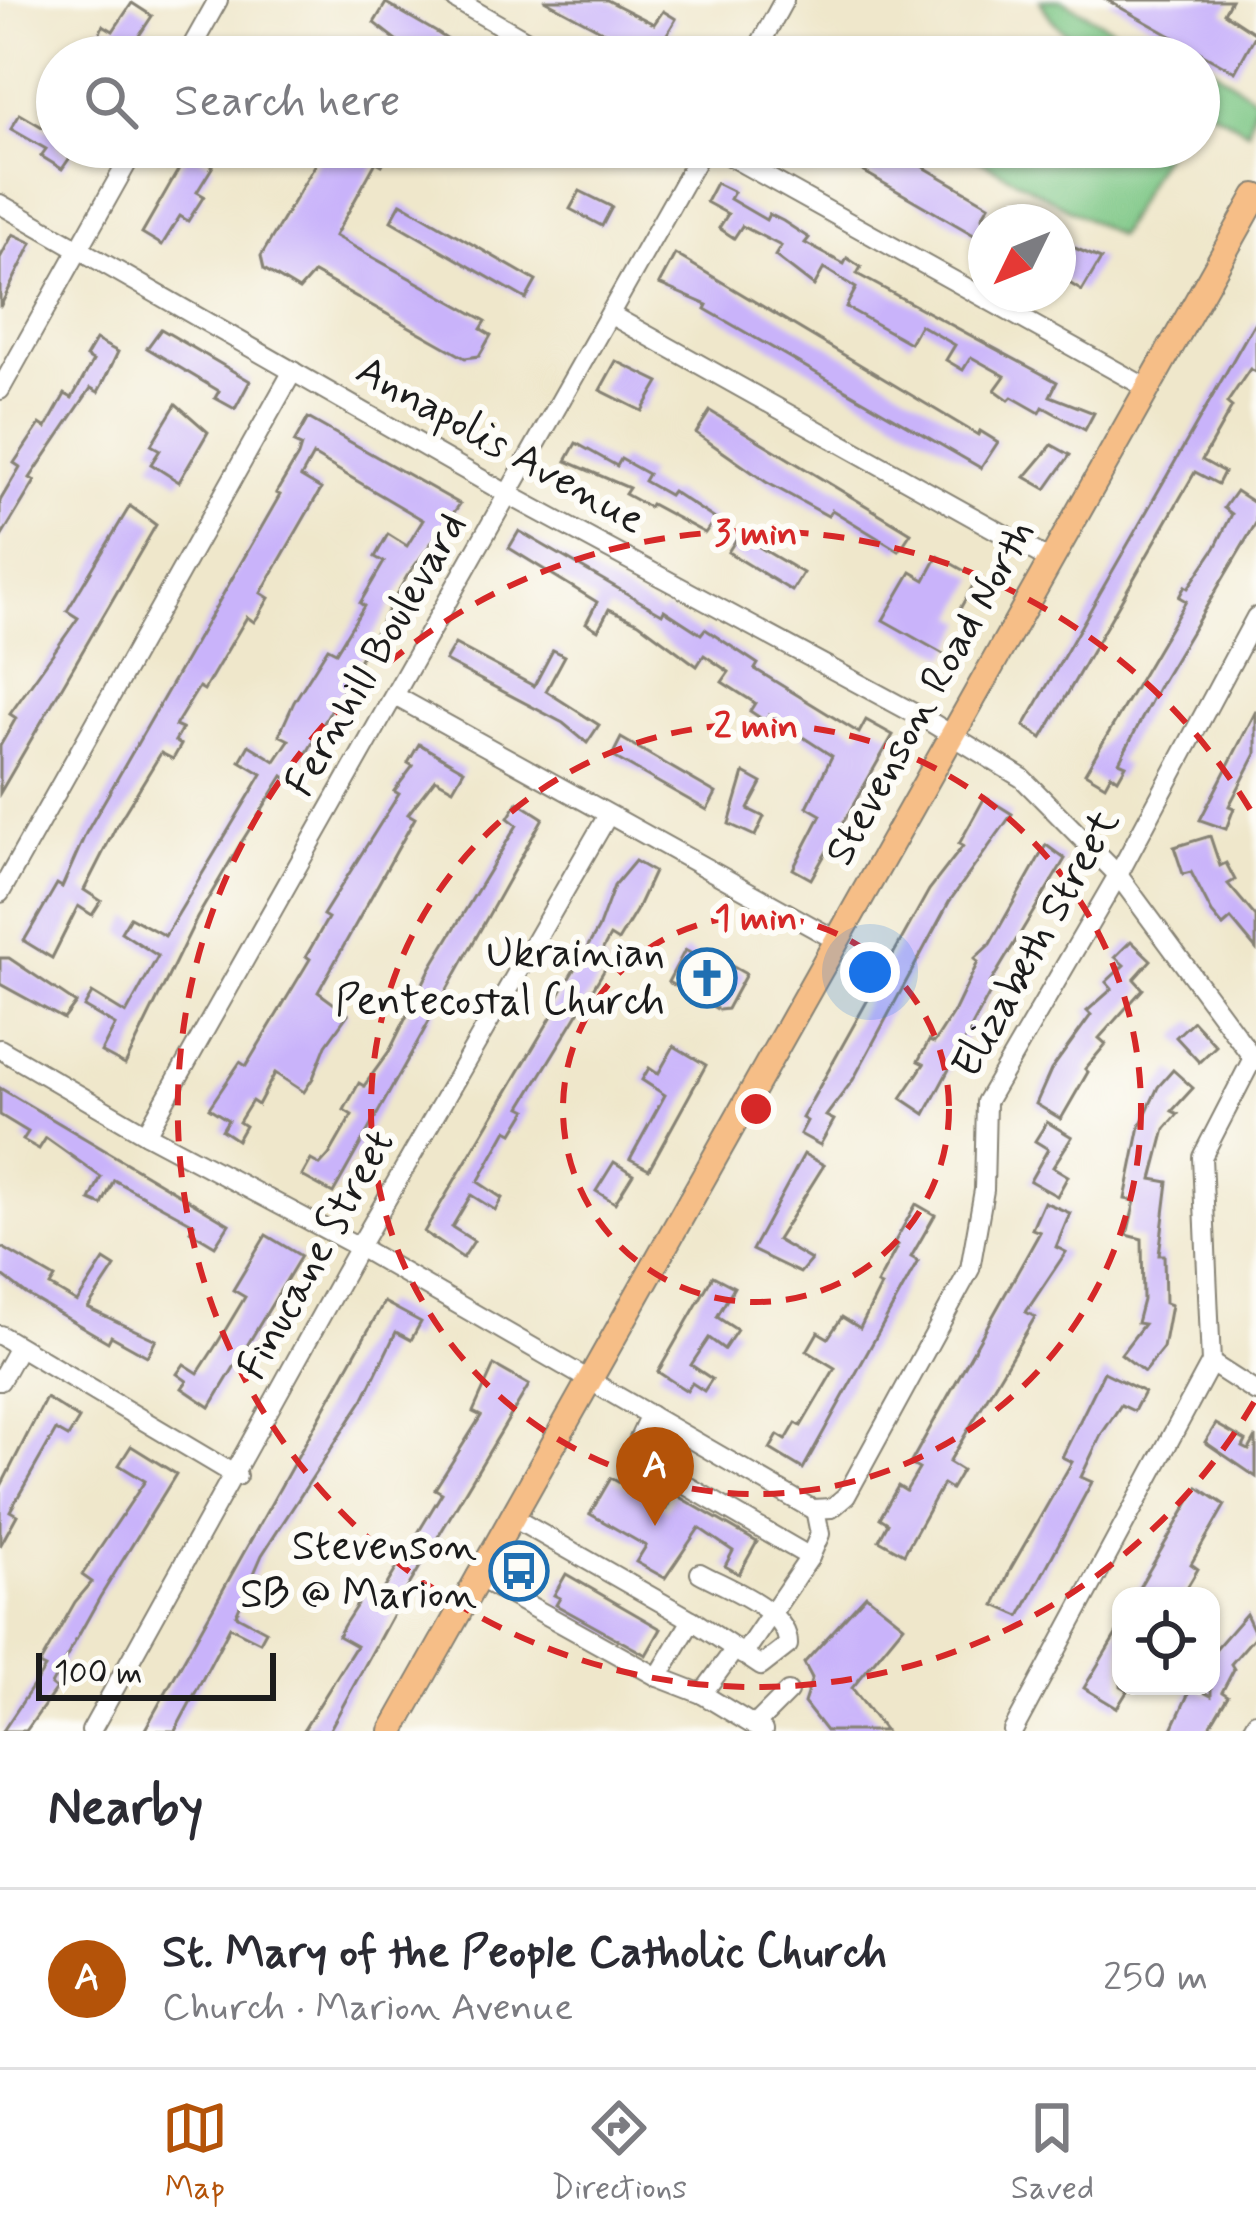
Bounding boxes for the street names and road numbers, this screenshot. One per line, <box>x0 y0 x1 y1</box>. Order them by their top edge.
street label: Annapolis Avenue <box>346 344 654 548</box>
street label: Fernhill Boulevard <box>273 503 481 807</box>
street label: Stevenson Road North <box>813 510 1049 876</box>
street label: Elizabeth Street <box>940 800 1134 1088</box>
street label: Finucane Street <box>226 1120 408 1390</box>

